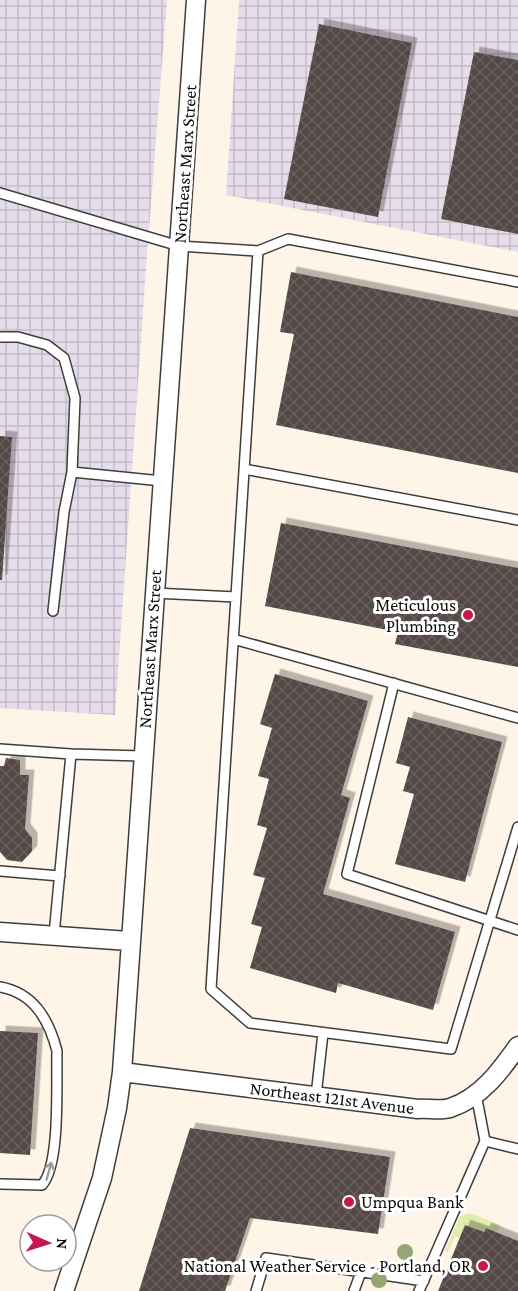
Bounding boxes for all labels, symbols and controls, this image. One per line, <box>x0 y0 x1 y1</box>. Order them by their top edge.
street label: Northeast Marx Street <box>169 83 201 244</box>
street label: Northeast Marx Street <box>134 568 166 729</box>
place label: Meticulous Plumbing <box>375 595 456 636</box>
marker: Meticulous Plumbing <box>461 608 475 622</box>
street label: Northeast 121st Avenue <box>249 1078 415 1118</box>
one-way arrow <box>44 1162 55 1181</box>
place label: Umpqua Bank <box>361 1192 464 1212</box>
marker: Umpqua Bank <box>342 1195 356 1209</box>
north arrow <box>18 1213 78 1273</box>
text: N <box>54 1238 71 1250</box>
place label: National Weather Service - Portland, OR <box>184 1256 472 1276</box>
marker: National Weather Service - Portland, OR <box>476 1259 490 1273</box>

